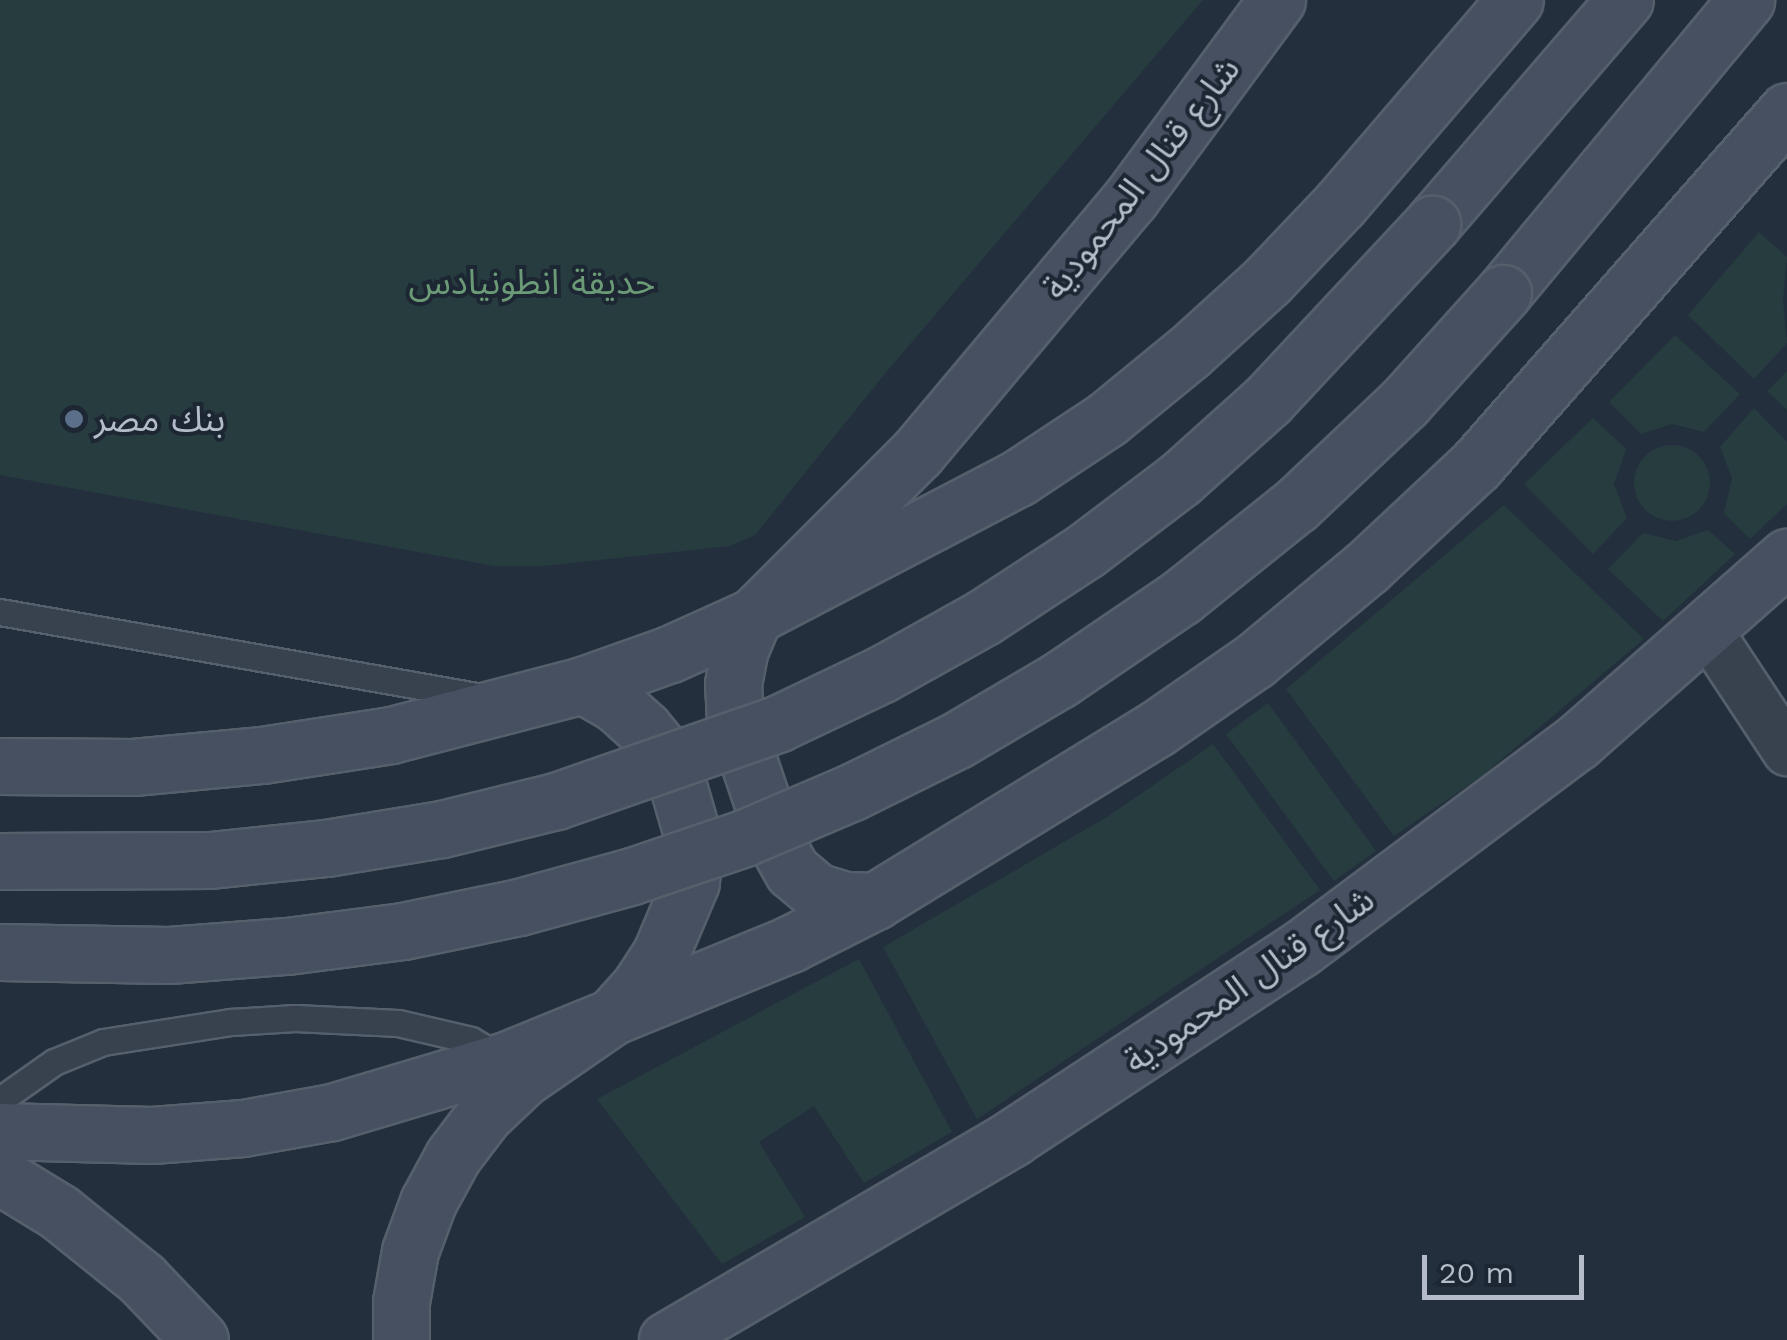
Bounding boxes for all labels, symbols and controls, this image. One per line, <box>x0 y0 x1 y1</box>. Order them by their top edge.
street label: شارع قنال المحمودية <box>1034 49 1248 307</box>
park label: حديقة انطونيادس <box>409 261 655 303</box>
place label: بنك مصر <box>94 398 225 440</box>
marker: بنك مصر <box>63 408 85 430</box>
street label: شارع قنال المحمودية <box>1116 878 1382 1082</box>
scale bar <box>1427 1235 1590 1297</box>
text: 20 m <box>1439 1255 1514 1290</box>

